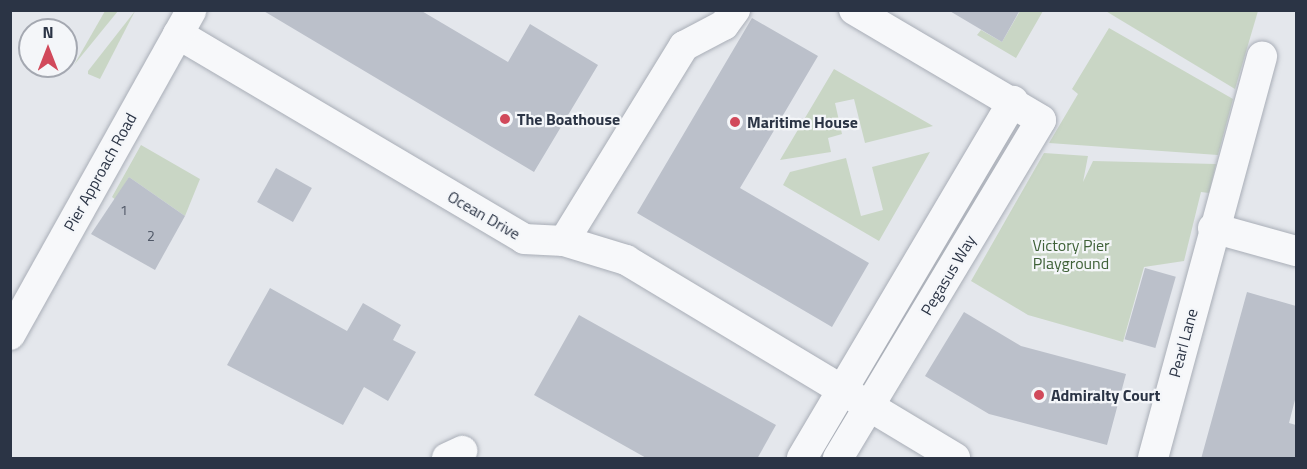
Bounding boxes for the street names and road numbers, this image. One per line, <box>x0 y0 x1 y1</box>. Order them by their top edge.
street label: Pier Approach Road <box>60 110 140 234</box>
street label: Ocean Drive <box>444 187 524 243</box>
street label: Pegasus Way <box>917 231 979 319</box>
street label: Pearl Lane <box>1165 306 1201 380</box>

